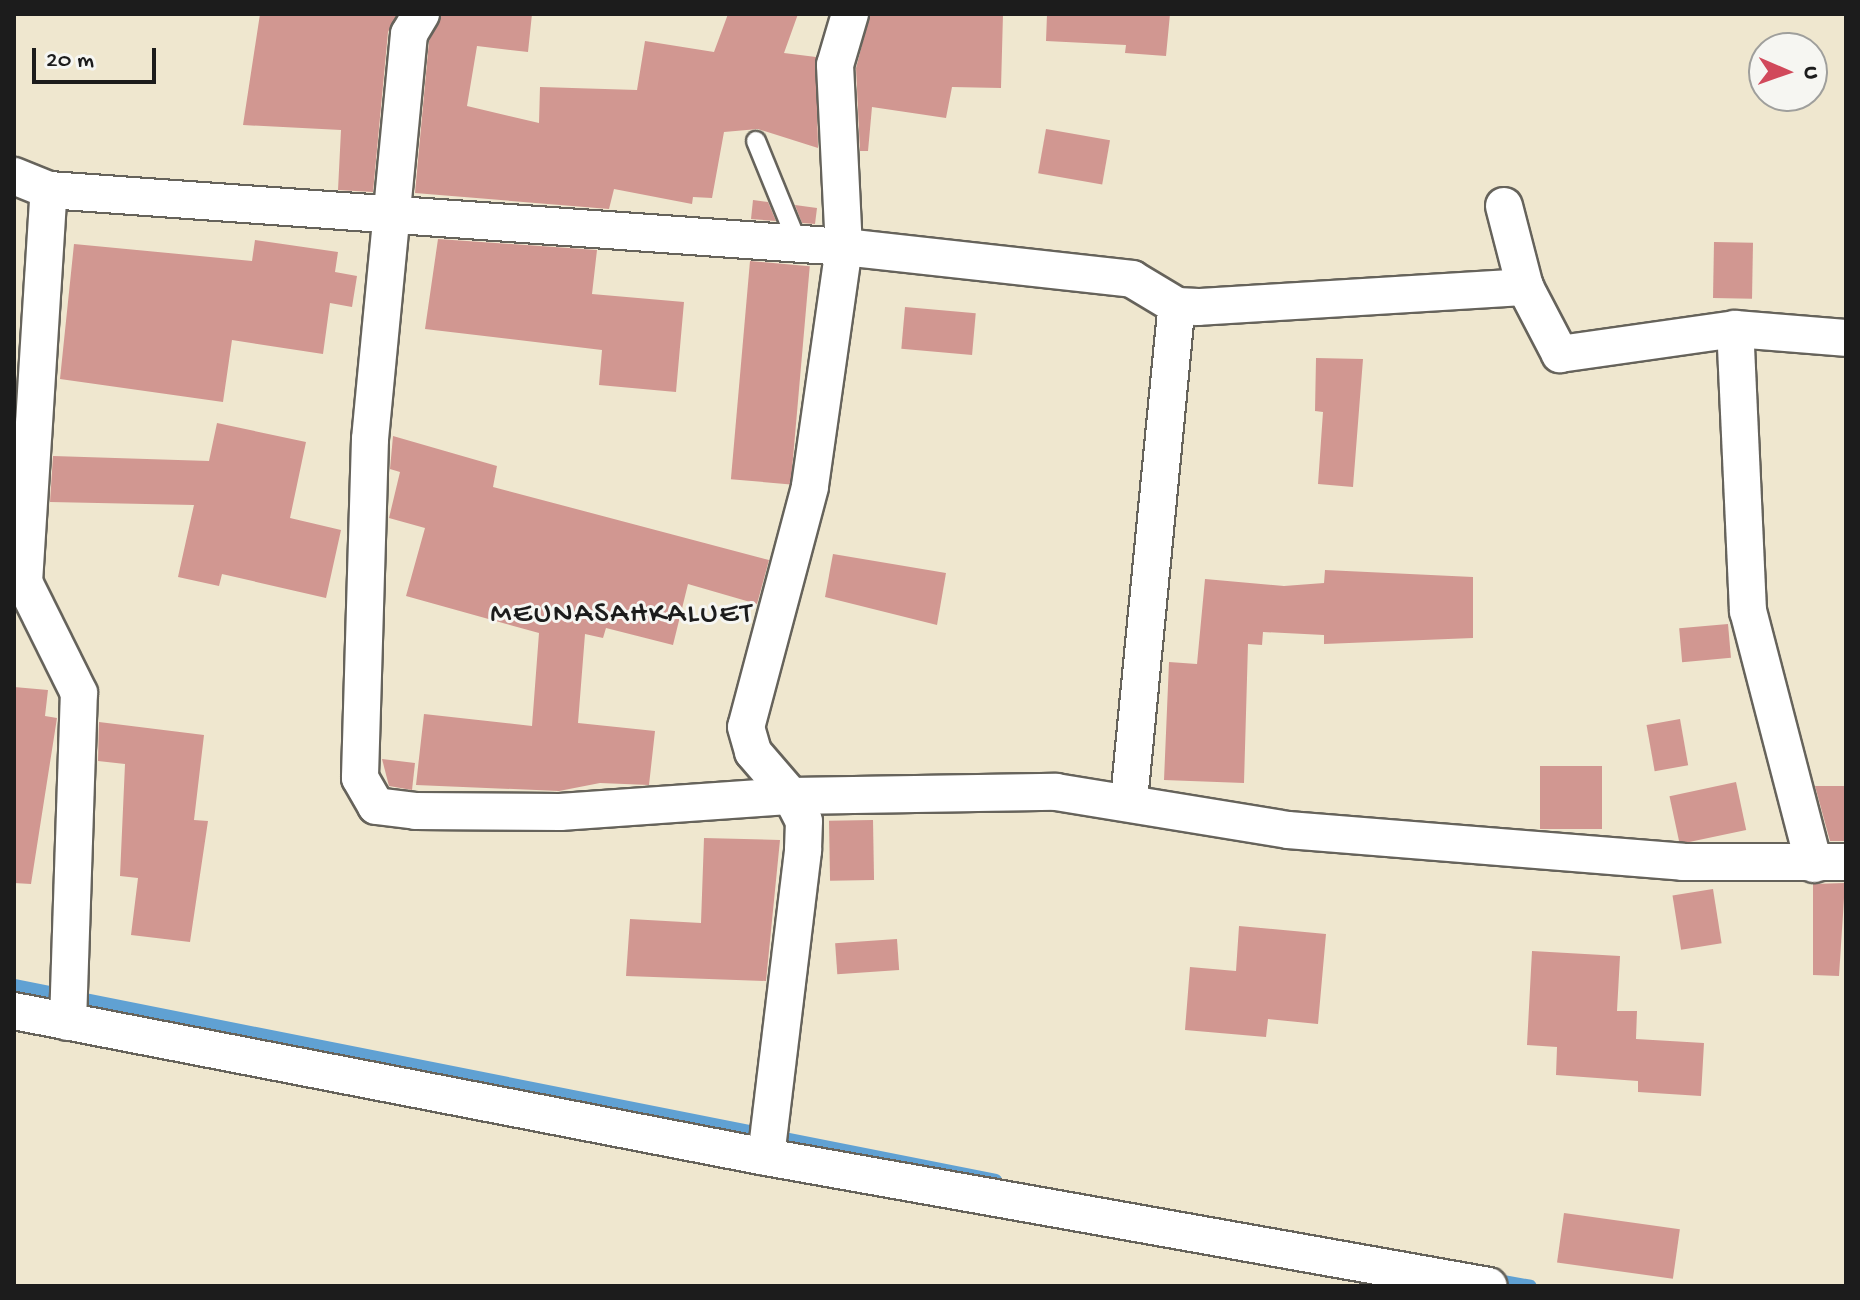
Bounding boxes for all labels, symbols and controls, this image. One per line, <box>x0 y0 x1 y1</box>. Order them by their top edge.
scale bar <box>36 32 160 82</box>
north arrow <box>1748 32 1828 112</box>
text: 20 m <box>46 47 94 76</box>
text: U <box>1797 66 1823 80</box>
district label: MEUNASAHKALUET <box>490 598 754 634</box>

